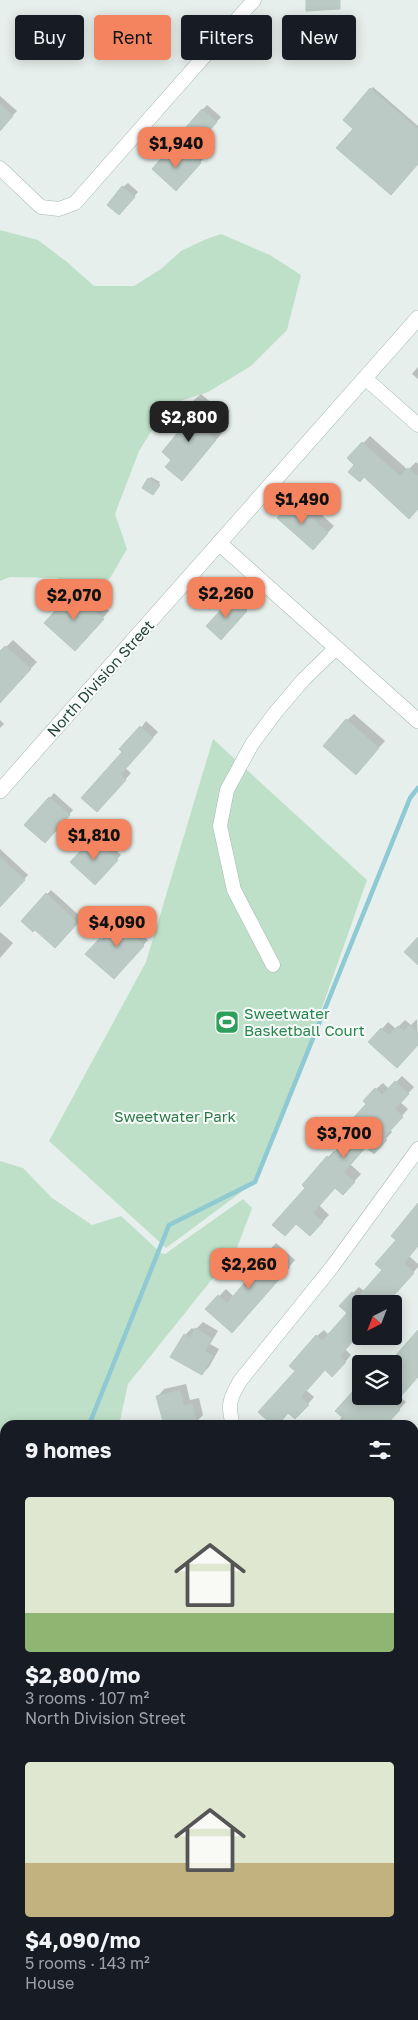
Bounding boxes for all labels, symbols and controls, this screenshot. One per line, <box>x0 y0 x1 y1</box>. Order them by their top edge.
chip: Buy <box>15 15 84 60</box>
chip: Rent <box>94 15 171 60</box>
chip: Filters <box>181 15 272 60</box>
chip: New <box>282 15 356 60</box>
pin: $1,940 <box>135 126 217 169</box>
text: $1,940 <box>149 133 203 153</box>
pin: $2,800 <box>148 400 230 443</box>
text: $2,800 <box>161 407 217 427</box>
pin: $1,490 <box>261 482 343 525</box>
text: $1,490 <box>275 489 329 509</box>
pin: $2,260 <box>185 576 267 619</box>
pin: $2,070 <box>33 578 115 621</box>
text: $2,260 <box>198 583 254 603</box>
text: $2,070 <box>46 585 102 605</box>
street label: North Division Street <box>43 616 157 740</box>
pin: $1,810 <box>53 818 135 861</box>
text: $1,810 <box>68 825 120 845</box>
pin: $4,090 <box>76 906 158 948</box>
text: $4,090 <box>89 912 145 932</box>
place label: Sweetwater Basketball Court <box>244 1004 365 1039</box>
sports icon: Sweetwater Basketball Court <box>214 1009 240 1035</box>
park label: Sweetwater Park <box>114 1107 236 1125</box>
pin: $3,700 <box>303 1116 385 1159</box>
text: $3,700 <box>316 1123 372 1143</box>
pin: $2,260 <box>208 1248 290 1290</box>
text: $2,260 <box>221 1254 277 1274</box>
north arrow <box>352 1295 402 1345</box>
map controls <box>352 1295 402 1405</box>
button: layers <box>352 1355 402 1405</box>
icon: filters <box>366 1436 394 1464</box>
text: 9 homes <box>25 1437 111 1463</box>
icon: home <box>165 1530 255 1620</box>
text: $2,800/mo <box>25 1662 140 1688</box>
text: 3 rooms · 107 m² <box>25 1688 149 1708</box>
text: North Division Street <box>25 1708 186 1728</box>
icon: home <box>165 1795 255 1885</box>
text: $4,090/mo <box>25 1927 141 1953</box>
text: 5 rooms · 143 m² <box>25 1953 150 1973</box>
text: House <box>25 1973 74 1993</box>

